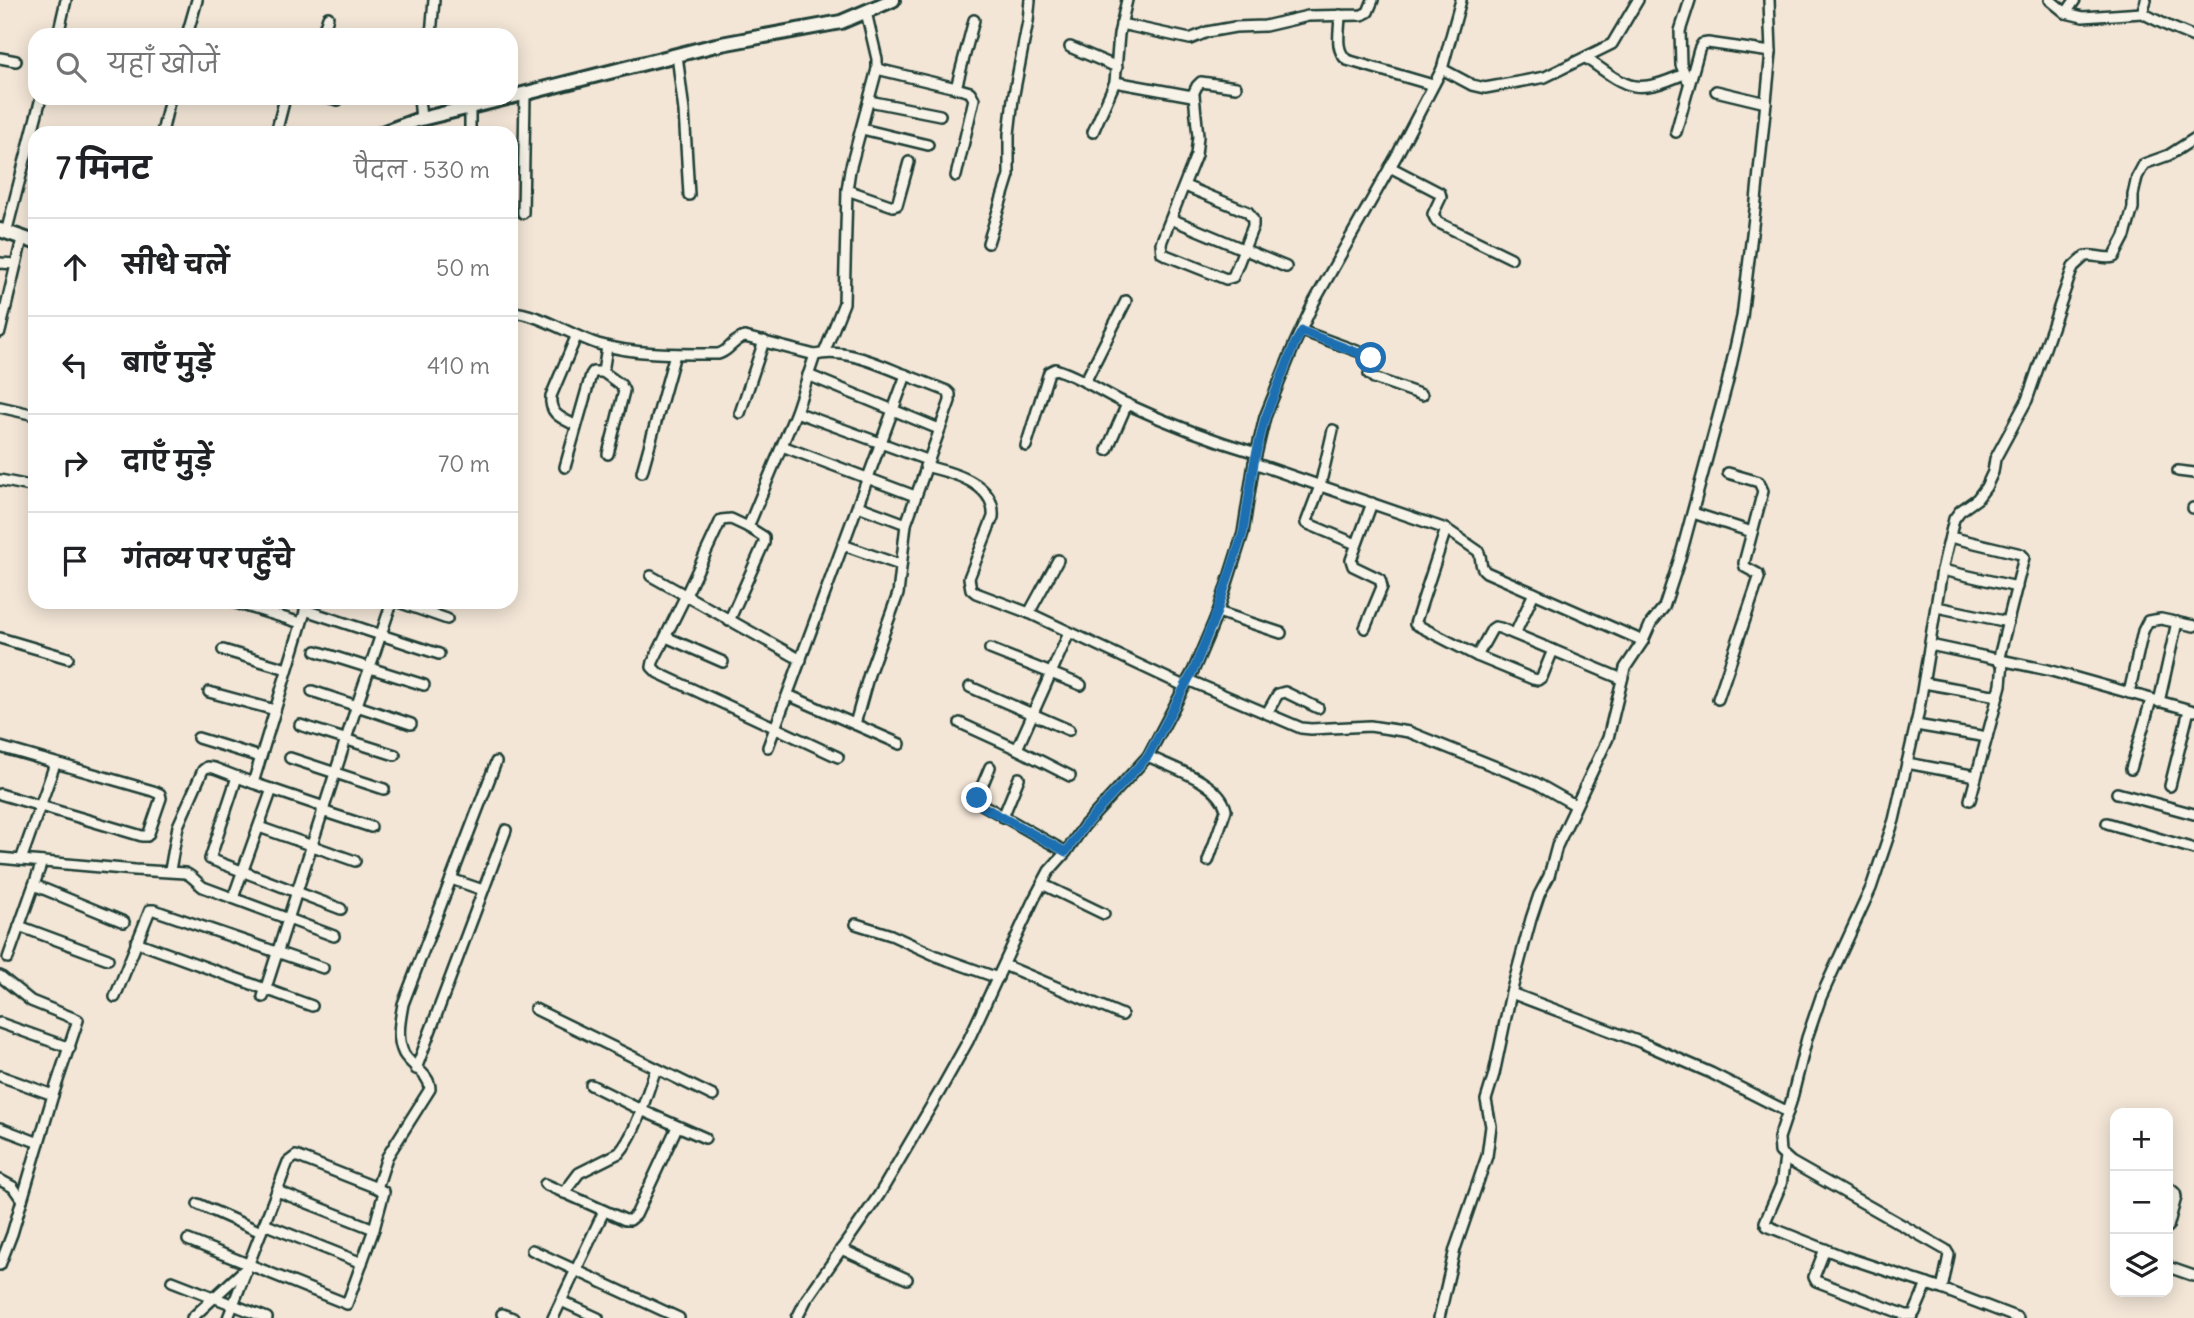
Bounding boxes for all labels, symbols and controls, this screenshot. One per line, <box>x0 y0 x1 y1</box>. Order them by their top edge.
search box <box>28 28 518 105</box>
text: यहाँ खोजें <box>108 47 219 80</box>
icon: search <box>52 48 90 86</box>
text: 7 मिनट <box>56 149 151 187</box>
text: पैदल · 530 m <box>354 155 490 184</box>
icon: ahead <box>56 248 94 286</box>
text: सीधे चलें <box>123 248 229 281</box>
text: 50 m <box>436 253 490 282</box>
route start <box>1355 342 1386 373</box>
icon: left <box>56 346 94 384</box>
text: बाएँ मुड़ें <box>123 346 214 379</box>
text: 410 m <box>427 351 490 380</box>
icon: right <box>56 444 94 482</box>
text: दाएँ मुड़ें <box>123 444 213 477</box>
text: 70 m <box>438 449 490 478</box>
icon: arrive <box>56 542 94 580</box>
text: गंतव्य पर पहुँचे <box>123 542 293 575</box>
route end <box>961 782 992 813</box>
map controls <box>2110 1108 2173 1297</box>
button: + <box>2110 1108 2173 1171</box>
button: − <box>2110 1171 2173 1234</box>
button: layers <box>2110 1234 2173 1297</box>

